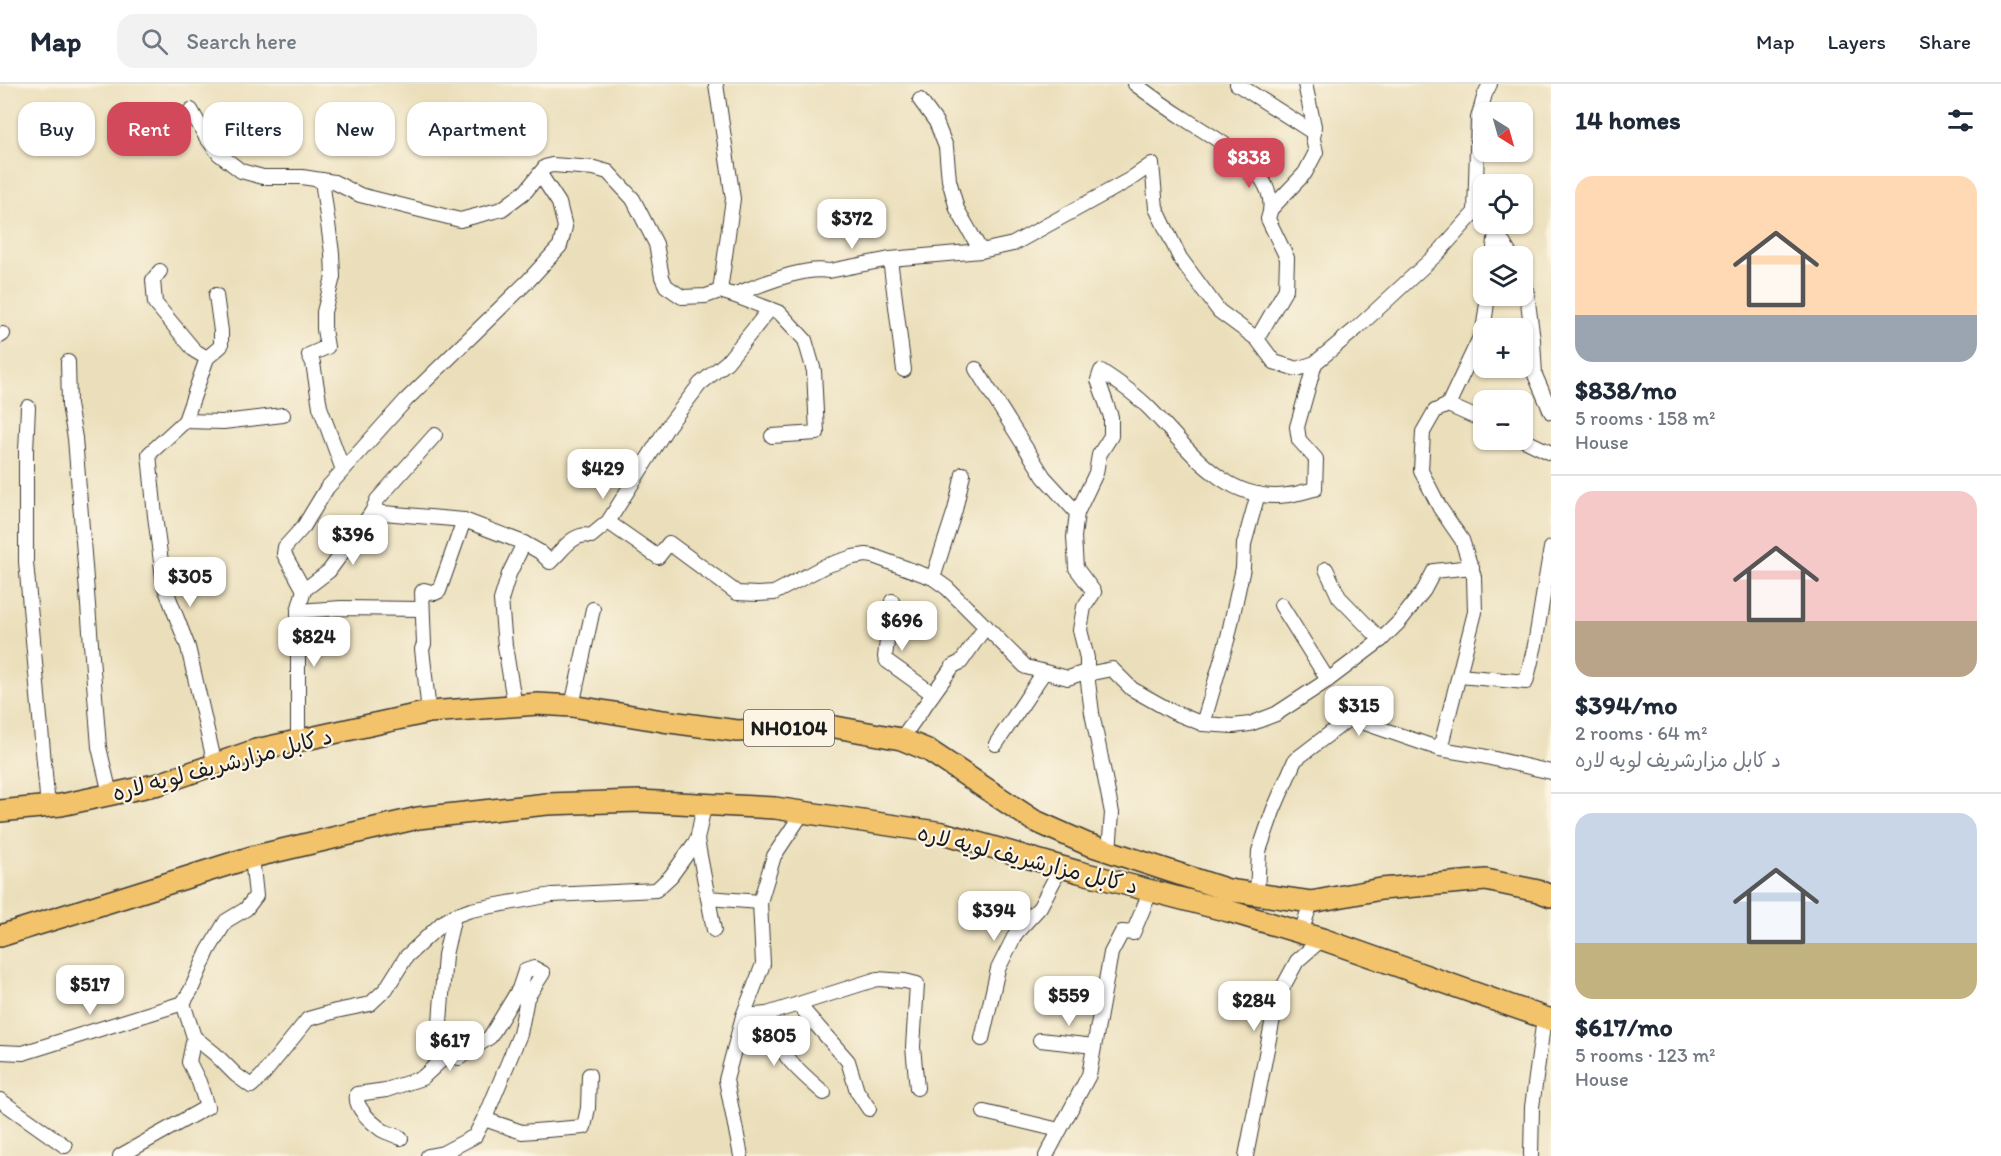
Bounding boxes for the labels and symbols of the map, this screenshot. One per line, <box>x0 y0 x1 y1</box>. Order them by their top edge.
north arrow <box>1473 102 1533 162</box>
pin: $838 <box>1213 138 1285 189</box>
pin: $372 <box>816 199 888 250</box>
pin: $429 <box>567 449 639 500</box>
pin: $396 <box>317 515 389 566</box>
pin: $305 <box>154 557 226 608</box>
pin: $696 <box>866 601 938 652</box>
pin: $824 <box>278 617 350 668</box>
pin: $315 <box>1323 686 1395 737</box>
road number: NH0104 <box>744 710 834 746</box>
street label: د کابل مزارشریف لویه لاره <box>109 722 335 808</box>
street label: د کابل مزارشریف لویه لاره <box>915 819 1141 901</box>
pin: $394 <box>958 891 1030 942</box>
pin: $517 <box>54 965 126 1016</box>
pin: $559 <box>1033 976 1105 1027</box>
pin: $284 <box>1218 981 1290 1032</box>
pin: $805 <box>738 1016 810 1067</box>
pin: $617 <box>414 1021 486 1072</box>

